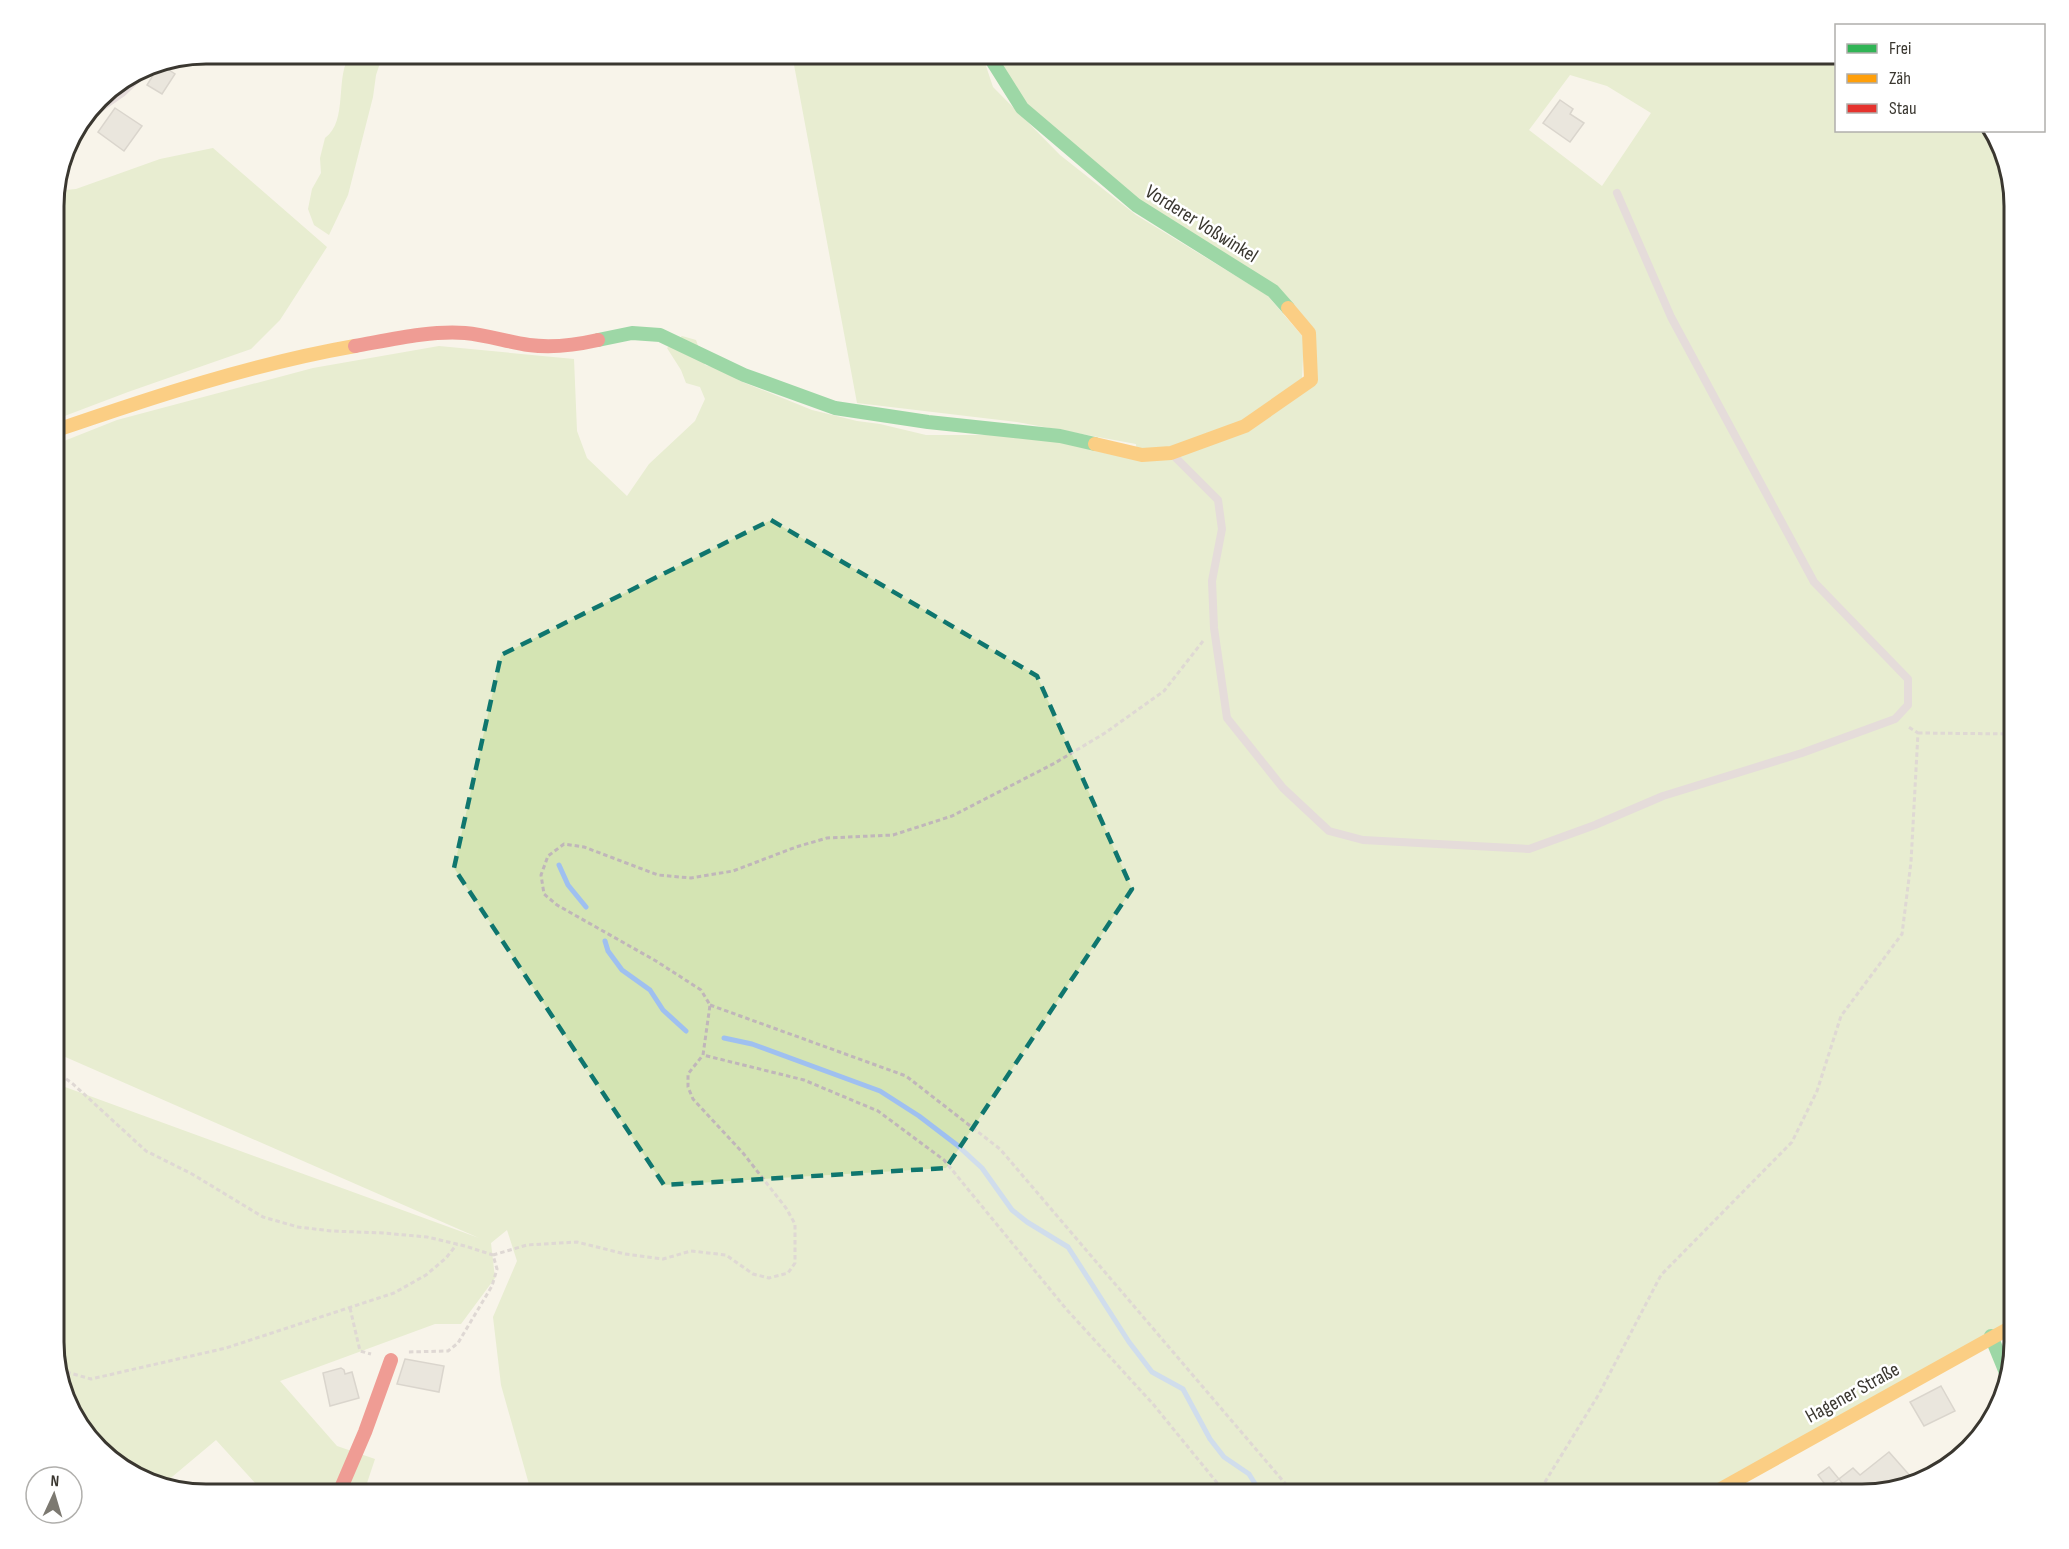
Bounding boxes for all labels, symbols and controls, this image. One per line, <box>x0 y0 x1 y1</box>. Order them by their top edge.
legend <box>1835 24 2045 132</box>
text: Frei <box>1889 38 1911 59</box>
text: Zäh <box>1889 68 1911 89</box>
text: Stau <box>1889 98 1917 119</box>
street label: Vorderer Voßwinkel <box>1141 180 1262 268</box>
street label: Hagener Straße <box>1801 1357 1904 1428</box>
north arrow <box>24 1465 84 1525</box>
text: N <box>50 1472 60 1491</box>

